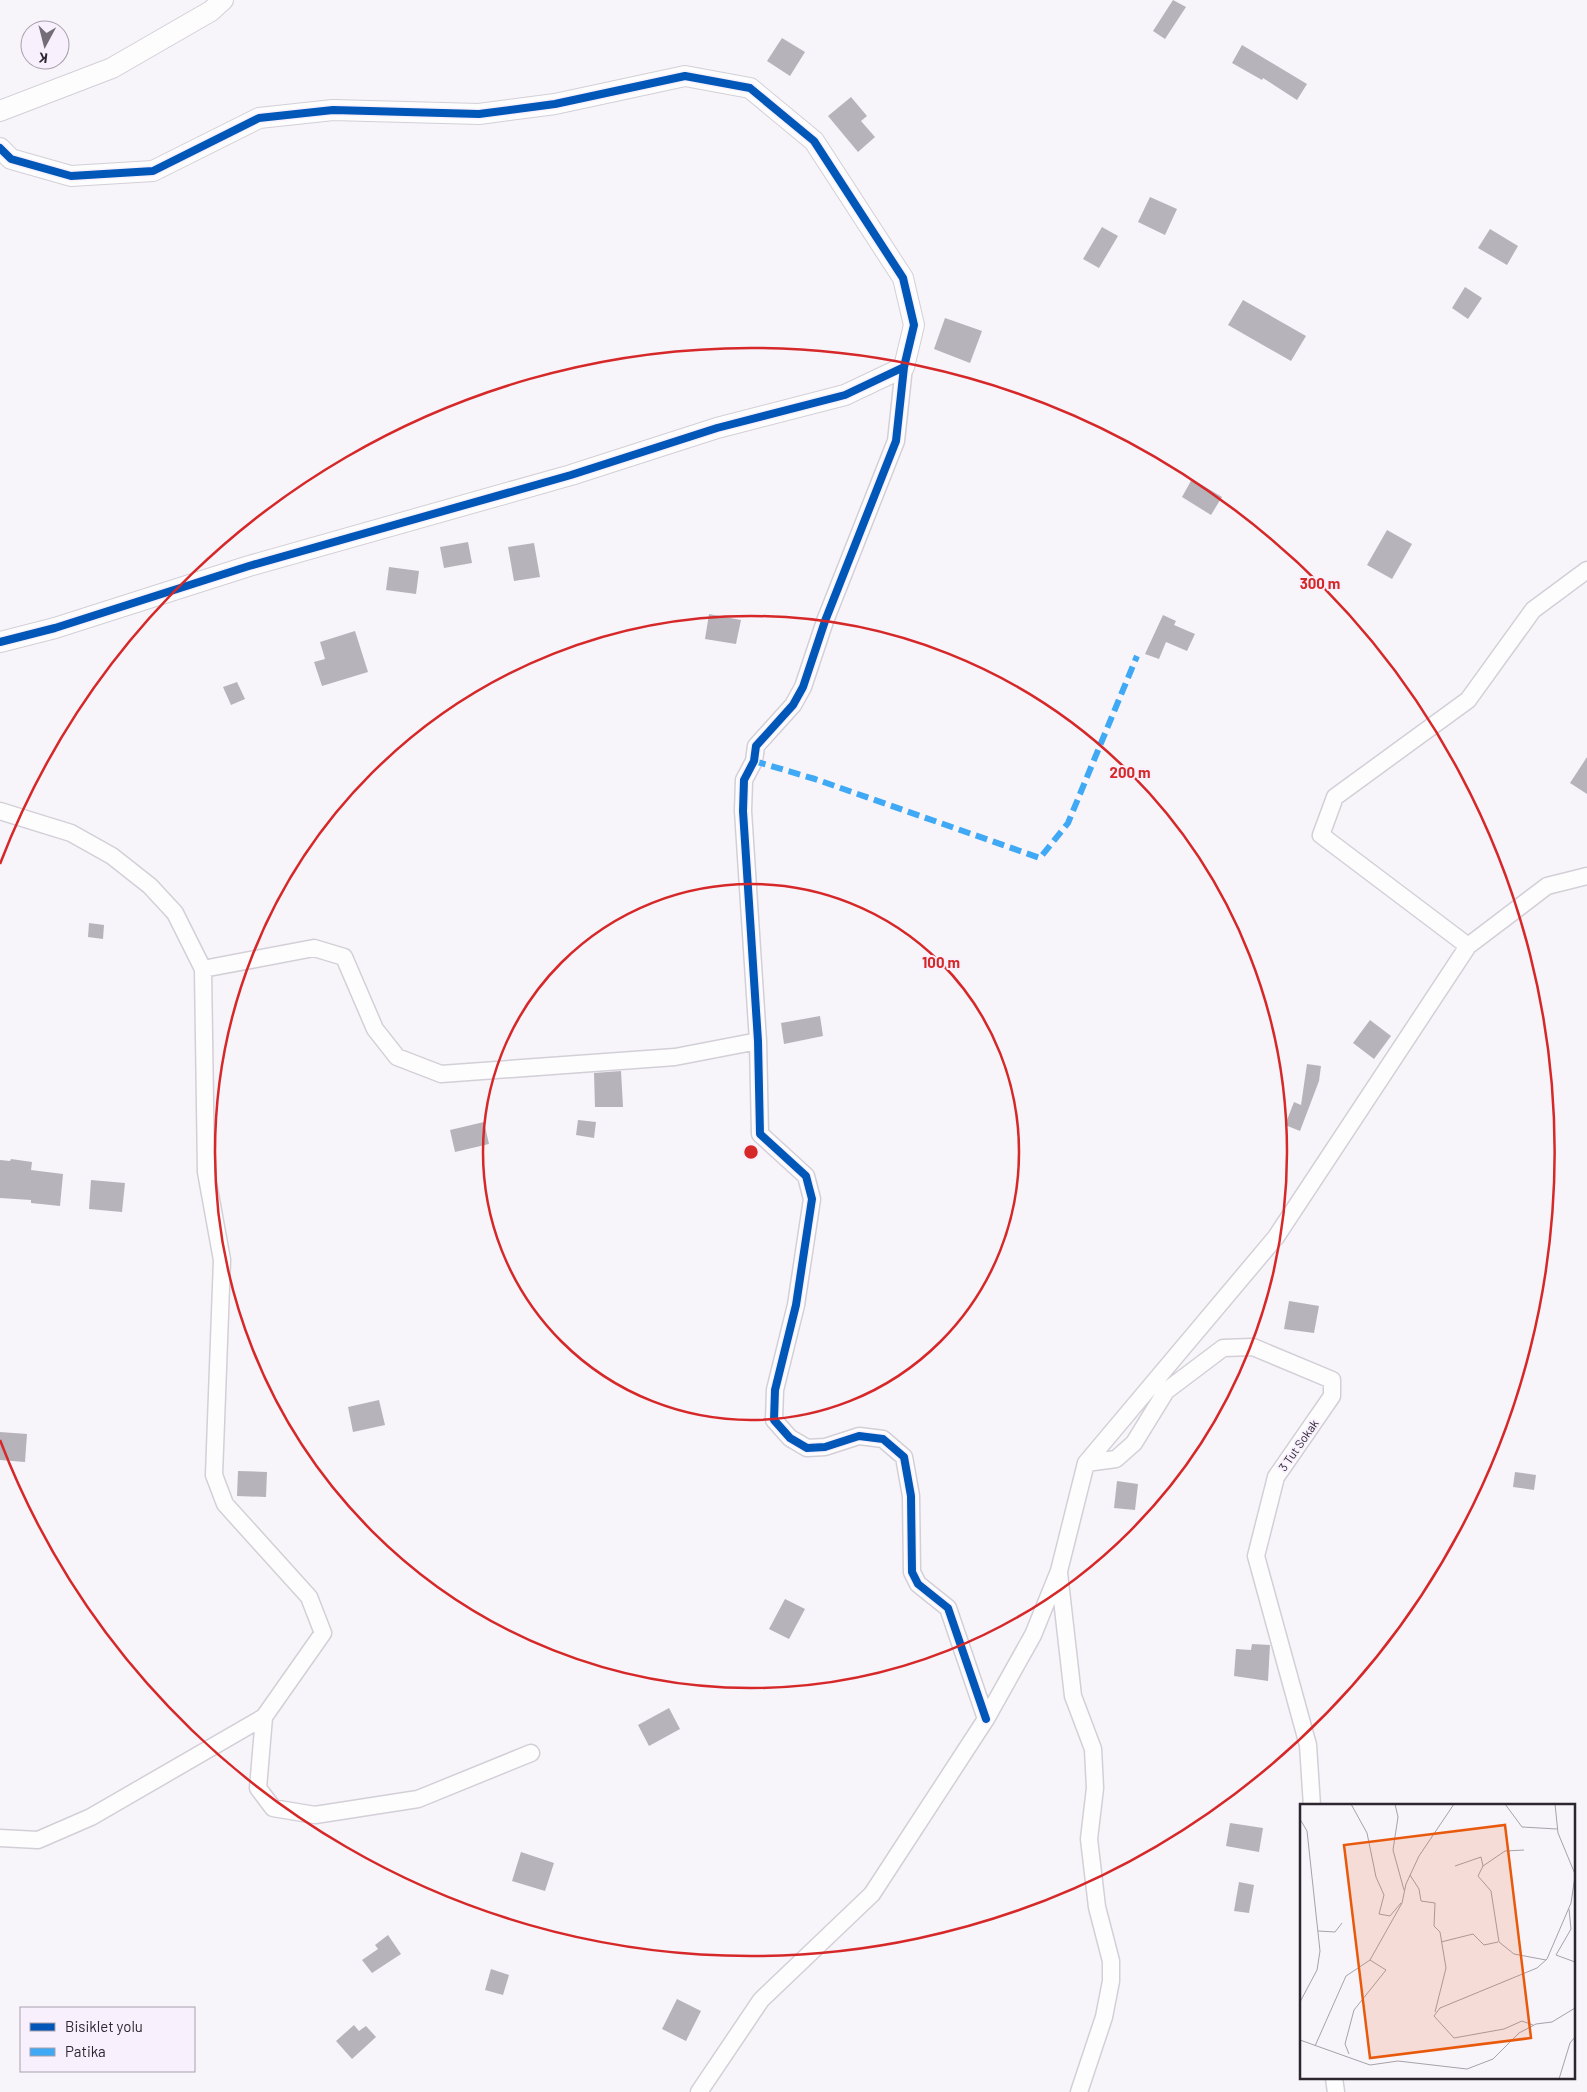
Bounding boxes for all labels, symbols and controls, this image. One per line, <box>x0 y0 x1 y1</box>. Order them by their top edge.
north arrow <box>20 20 70 70</box>
text: K <box>38 49 49 67</box>
text: 300 m <box>1300 574 1340 592</box>
text: 200 m <box>1109 763 1151 781</box>
text: 100 m <box>922 953 960 971</box>
centre of rings <box>742 1143 760 1161</box>
street label: 3 Tut Sokak <box>1275 1417 1321 1473</box>
inset map <box>1300 1804 1574 2080</box>
legend <box>20 2007 195 2072</box>
text: Bisiklet yolu <box>65 2017 143 2035</box>
text: Patika <box>65 2042 106 2060</box>

